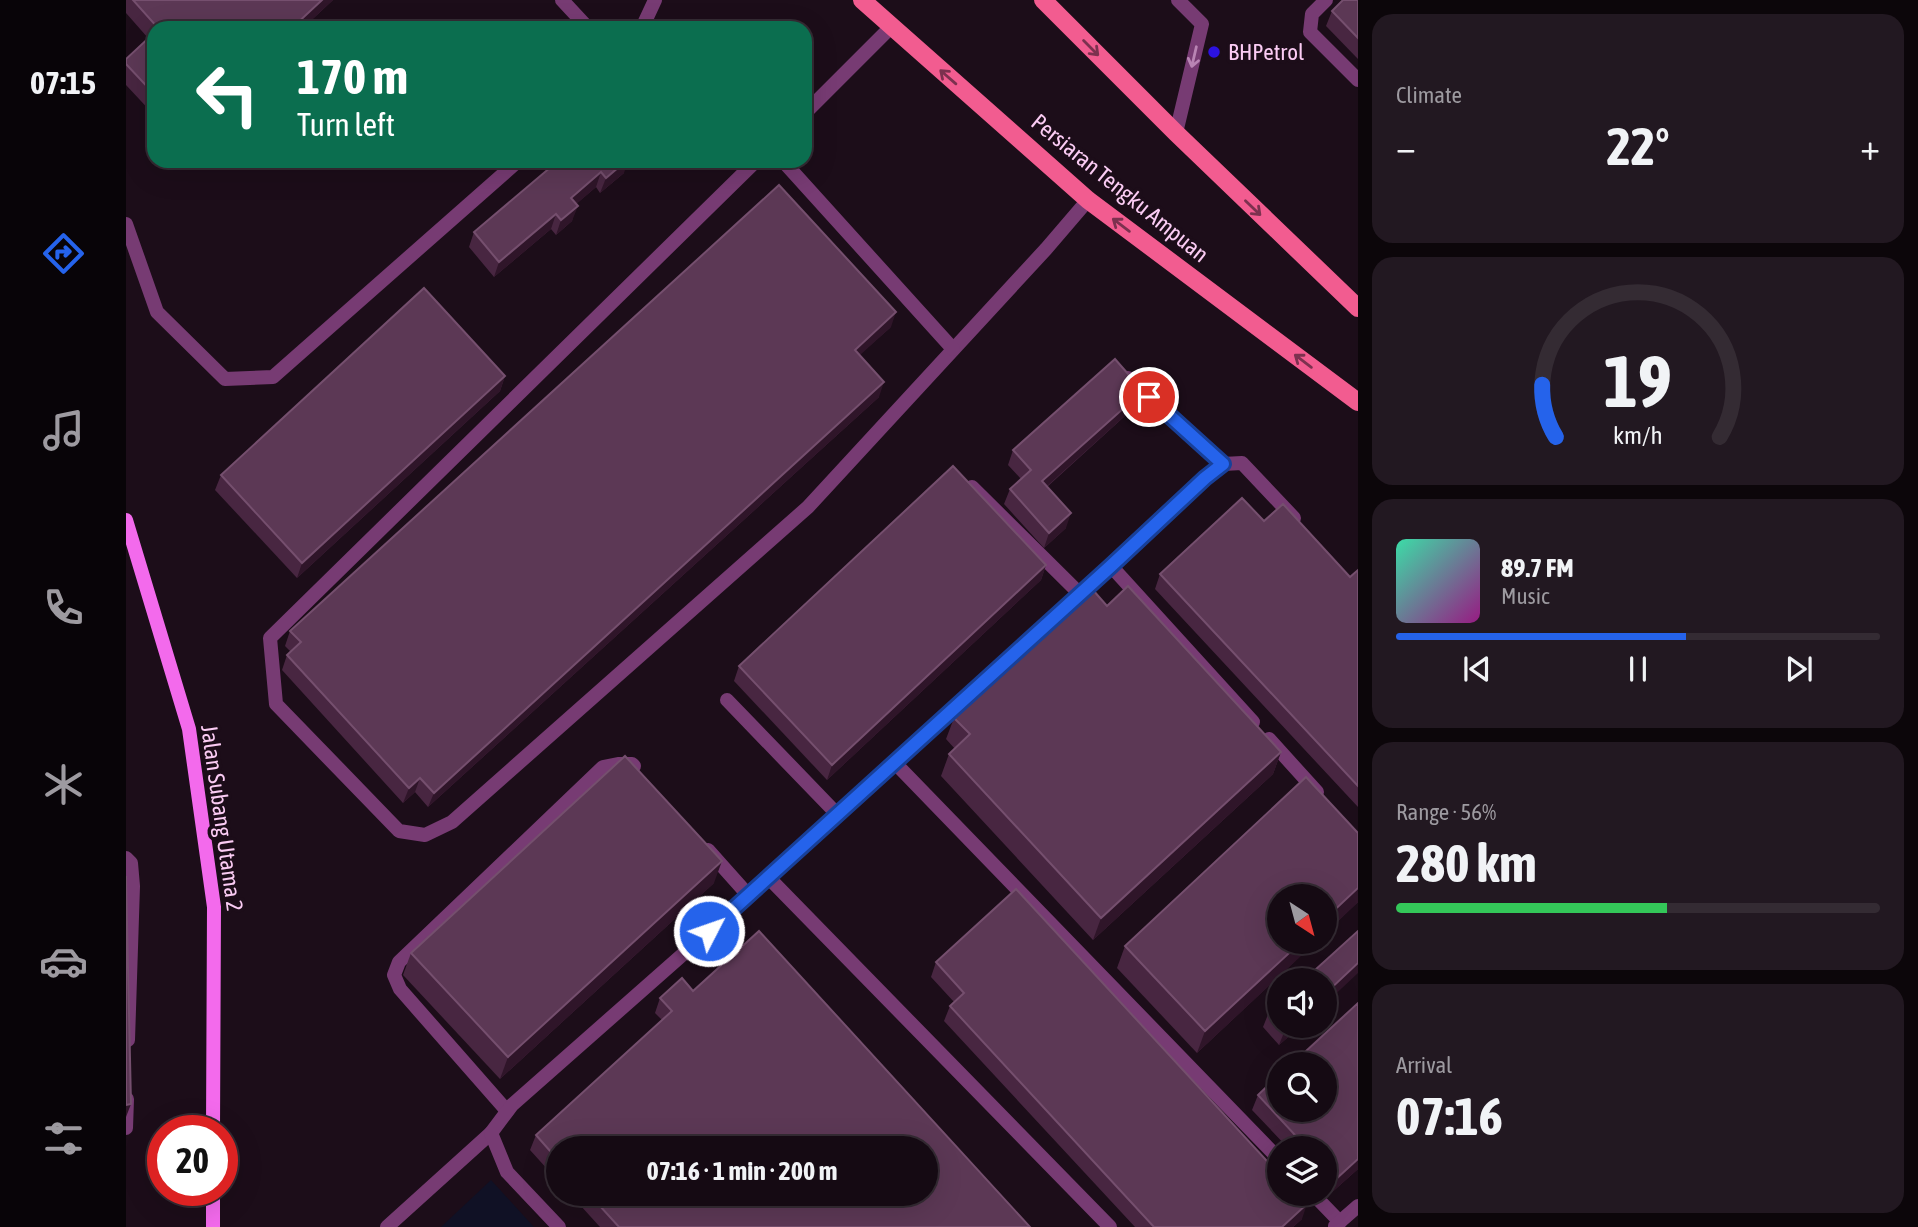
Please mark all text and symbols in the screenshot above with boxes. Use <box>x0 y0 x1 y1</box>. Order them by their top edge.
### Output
place label: BHPetrol <box>1228 39 1304 65</box>
one-way arrow <box>1082 40 1099 57</box>
marker: BHPetrol <box>1206 44 1222 60</box>
one-way arrow <box>1187 45 1201 68</box>
text: 170 m <box>297 48 408 104</box>
icon: left <box>182 49 273 140</box>
text: 07:15 <box>30 64 96 101</box>
one-way arrow <box>939 69 957 85</box>
text: Climate <box>1396 82 1462 108</box>
text: Turn left <box>297 106 395 143</box>
street label: Persiaran Tengku Ampuan <box>1026 109 1214 267</box>
text: 22° <box>1606 116 1670 176</box>
text: − <box>1396 125 1416 168</box>
text: + <box>1860 125 1880 168</box>
one-way arrow <box>1244 199 1261 216</box>
one-way arrow <box>1112 218 1131 232</box>
icon: directions <box>39 229 88 278</box>
text: 19 <box>1604 339 1672 422</box>
one-way arrow <box>1294 354 1313 369</box>
pin <box>1119 367 1179 427</box>
icon: arrive <box>1130 378 1168 416</box>
icon: music <box>39 406 88 455</box>
text: km/h <box>1613 421 1663 449</box>
text: 89.7 FM <box>1501 553 1574 583</box>
icon: phone <box>39 583 88 632</box>
text: Music <box>1501 583 1549 609</box>
icon: previous <box>1458 650 1496 688</box>
icon: pause <box>1619 650 1657 688</box>
icon: next <box>1780 650 1818 688</box>
street label: Jalan Subang Utama 2 <box>196 723 248 913</box>
icon: climate <box>39 760 88 809</box>
text: Range · 56% <box>1396 799 1496 825</box>
text: 280 km <box>1396 833 1537 893</box>
north arrow <box>1267 884 1337 954</box>
map controls <box>1267 884 1337 1206</box>
position arrow <box>672 894 746 968</box>
icon: car <box>39 937 88 986</box>
button: sound <box>1267 968 1337 1038</box>
button: search <box>1267 1052 1337 1122</box>
text: Arrival <box>1396 1052 1452 1078</box>
text: 07:16 <box>1396 1086 1503 1146</box>
icon: filters <box>39 1114 88 1163</box>
speed limit sign: 20 <box>147 1115 238 1206</box>
button: layers <box>1267 1136 1337 1206</box>
text: 07:16 · 1 min · 200 m <box>647 1156 837 1186</box>

